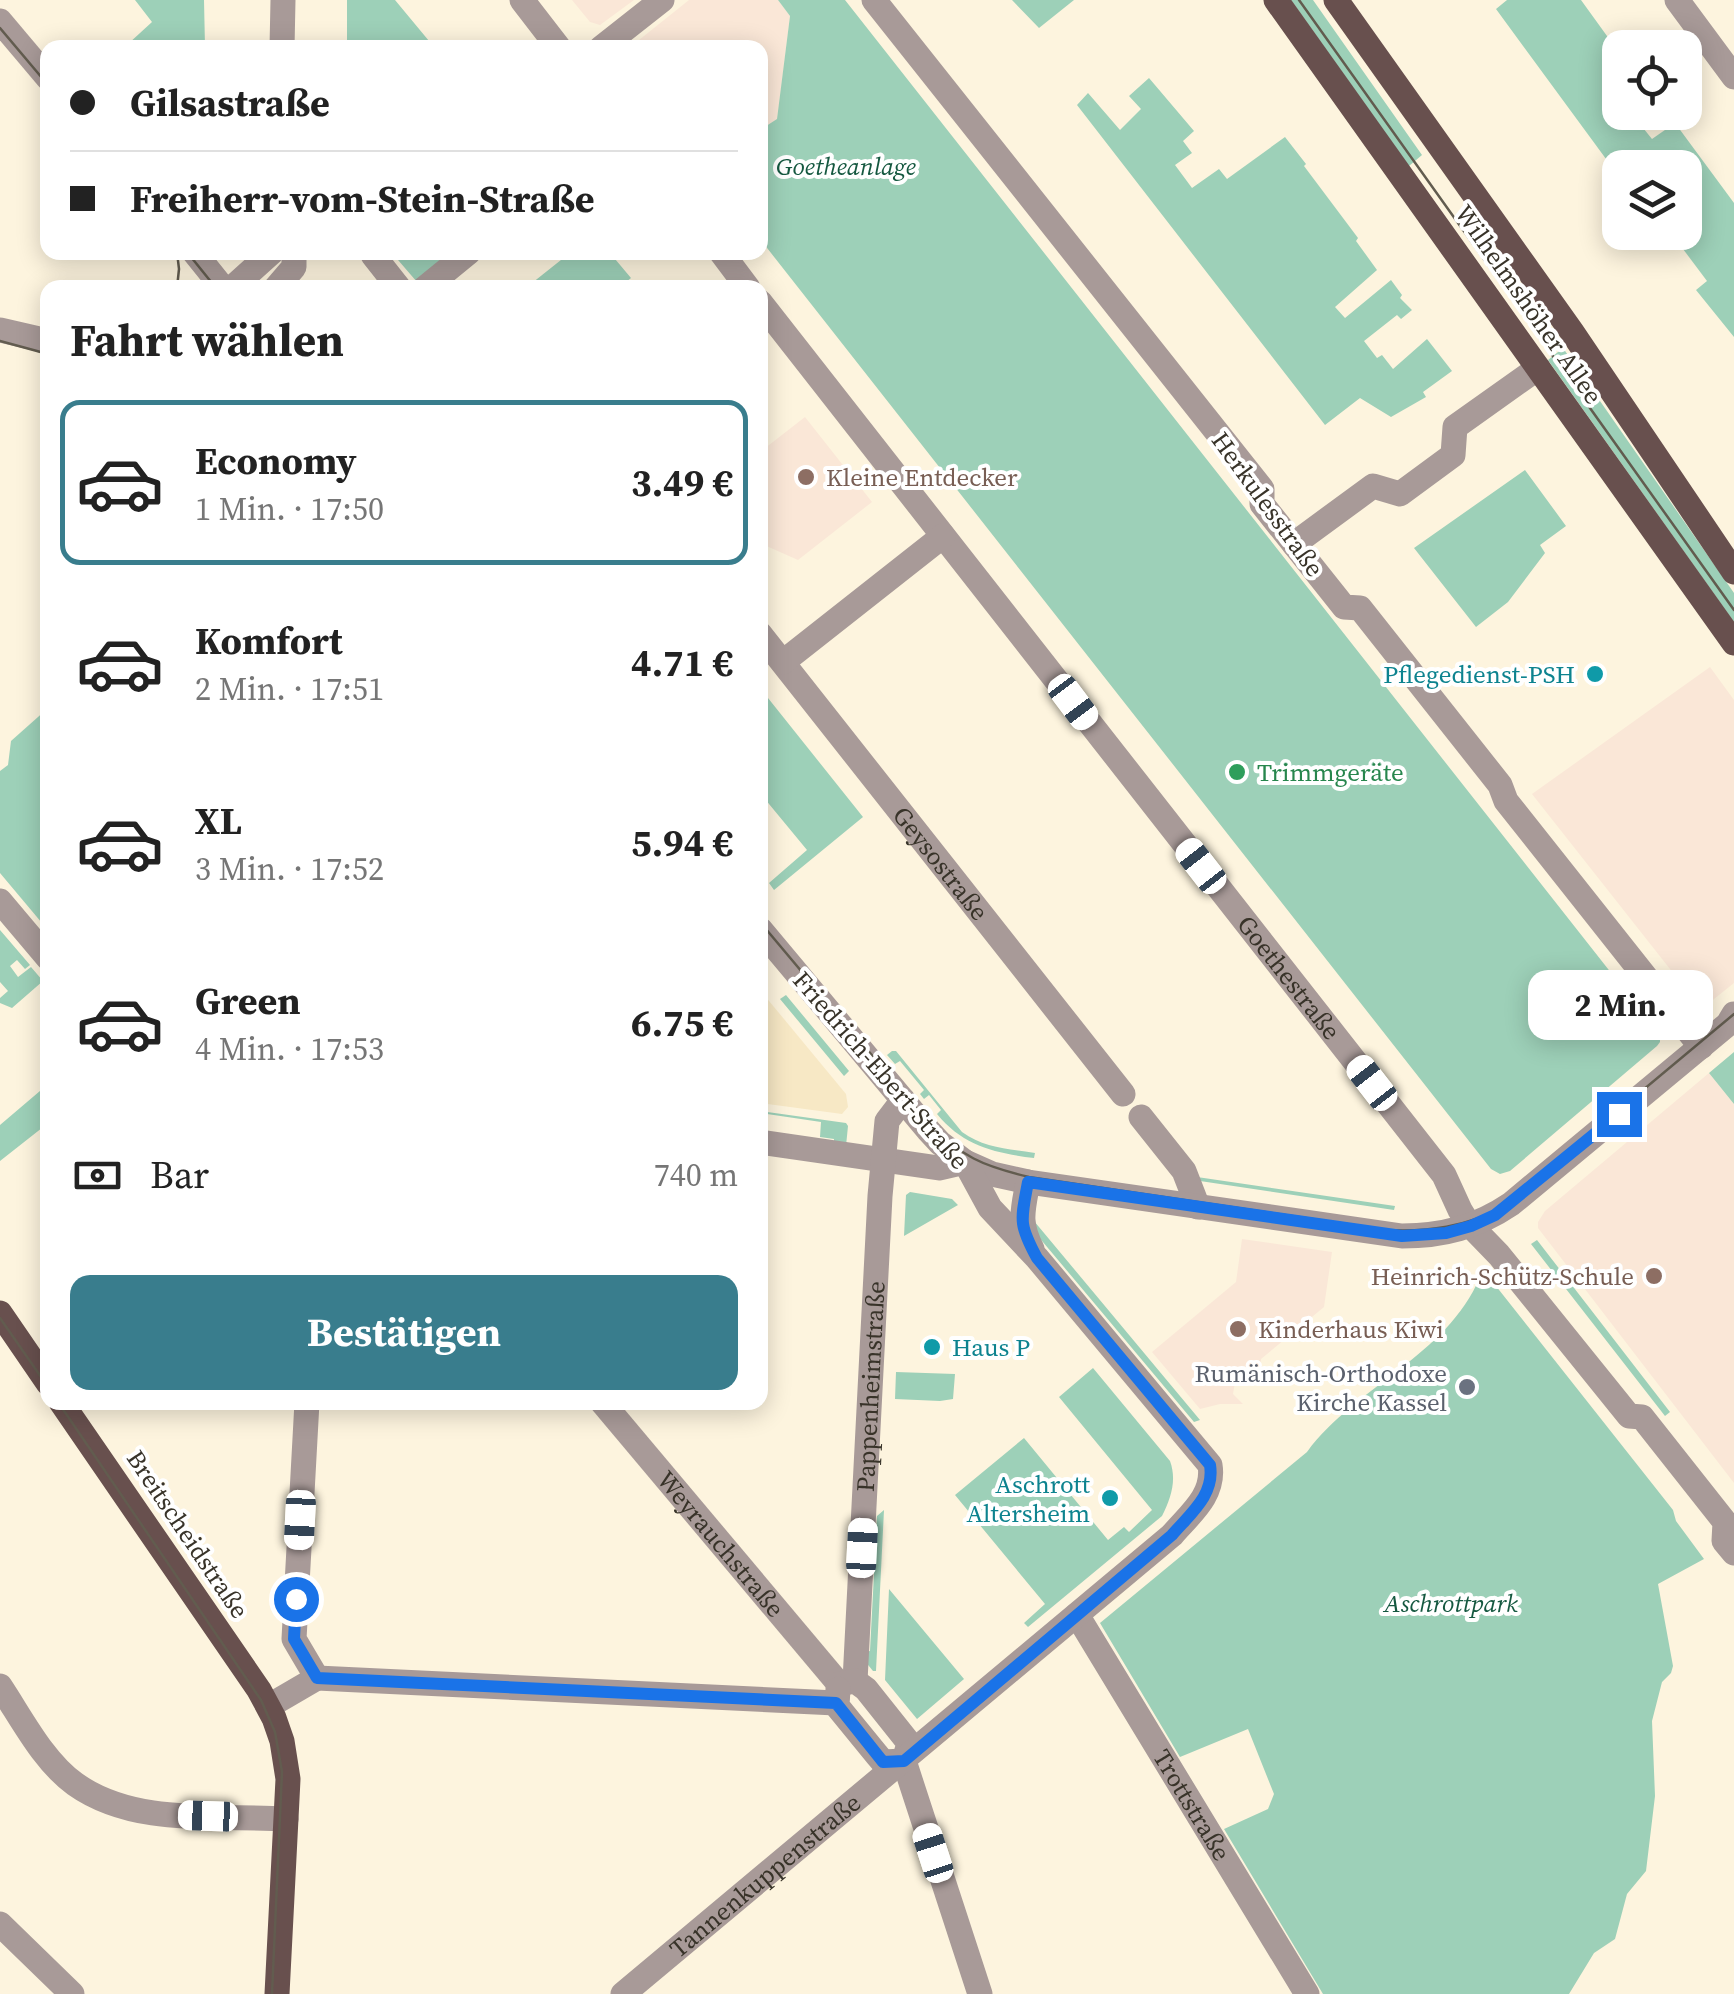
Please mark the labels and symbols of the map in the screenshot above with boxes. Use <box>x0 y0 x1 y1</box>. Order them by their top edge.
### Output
park label: Goetheanlage <box>776 149 916 183</box>
street label: Wilhelmshöher Allee <box>1447 198 1611 410</box>
street label: Herkulesstraße <box>1204 425 1332 583</box>
place label: Kleine Entdecker <box>826 460 1018 494</box>
marker: Kleine Entdecker <box>795 466 817 488</box>
place label: Pflegedienst-PSH <box>1383 657 1575 691</box>
marker: Pflegedienst-PSH <box>1584 663 1606 685</box>
car <box>1043 669 1103 735</box>
place label: Trimmgeräte <box>1257 755 1404 789</box>
marker: Trimmgeräte <box>1226 761 1248 783</box>
street label: Geysostraße <box>885 799 996 927</box>
car <box>1171 833 1231 899</box>
street label: Goethestraße <box>1230 908 1349 1047</box>
street label: Friedrich-Ebert-Straße <box>785 964 977 1176</box>
callout: 2 Min. <box>1526 969 1712 1039</box>
car <box>1342 1050 1402 1116</box>
route end <box>1597 1092 1642 1137</box>
place label: Heinrich-Schütz-Schule <box>1371 1259 1634 1293</box>
marker: Heinrich-Schütz-Schule <box>1643 1265 1665 1287</box>
street label: Pappenheimstraße <box>848 1280 893 1493</box>
place label: Kinderhaus Kiwi <box>1258 1312 1444 1346</box>
marker: Kinderhaus Kiwi <box>1227 1318 1249 1340</box>
place label: Haus P <box>952 1330 1030 1364</box>
marker: Haus P <box>921 1336 943 1358</box>
place label: Rumänisch-Orthodoxe Kirche Kassel <box>1194 1356 1447 1419</box>
marker: Rumänisch-Orthodoxe Kirche Kassel <box>1456 1376 1478 1398</box>
street label: Breitscheidstraße <box>119 1443 257 1625</box>
street label: Weyrauchstraße <box>650 1463 792 1624</box>
place label: Aschrott Altersheim <box>966 1467 1091 1530</box>
marker: Aschrott Altersheim <box>1099 1487 1121 1509</box>
car <box>283 1489 317 1551</box>
car <box>845 1517 879 1579</box>
route start <box>274 1577 319 1622</box>
park label: Aschrottpark <box>1382 1586 1518 1620</box>
street label: Trottstraße <box>1145 1743 1239 1867</box>
street label: Tannenkuppenstraße <box>662 1786 868 1965</box>
car <box>177 1800 239 1832</box>
car <box>909 1820 957 1886</box>

